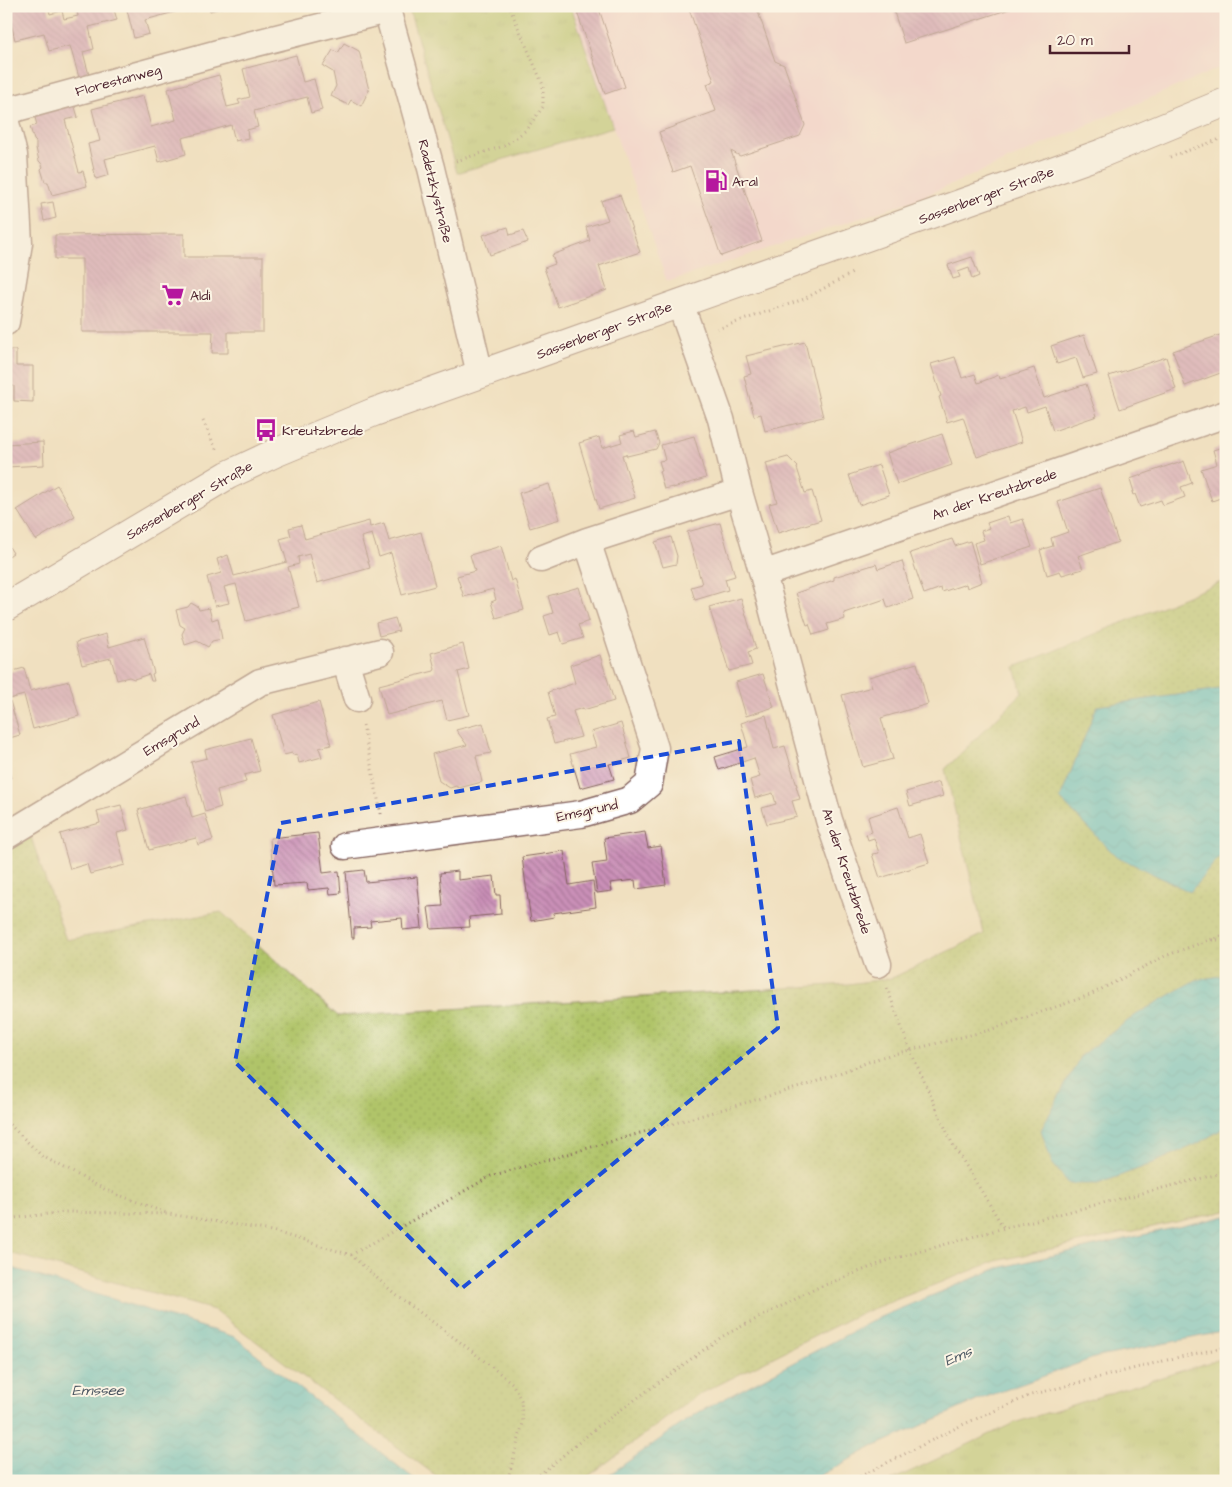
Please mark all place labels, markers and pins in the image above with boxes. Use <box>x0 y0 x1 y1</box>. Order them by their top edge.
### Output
fuel station icon: Aral <box>703 168 729 194</box>
place label: Aral <box>732 172 758 192</box>
supermarket icon: Aldi <box>160 282 186 308</box>
place label: Aldi <box>190 286 210 306</box>
bus stop icon: Kreutzbrede <box>253 417 279 443</box>
place label: Kreutzbrede <box>282 421 364 441</box>

